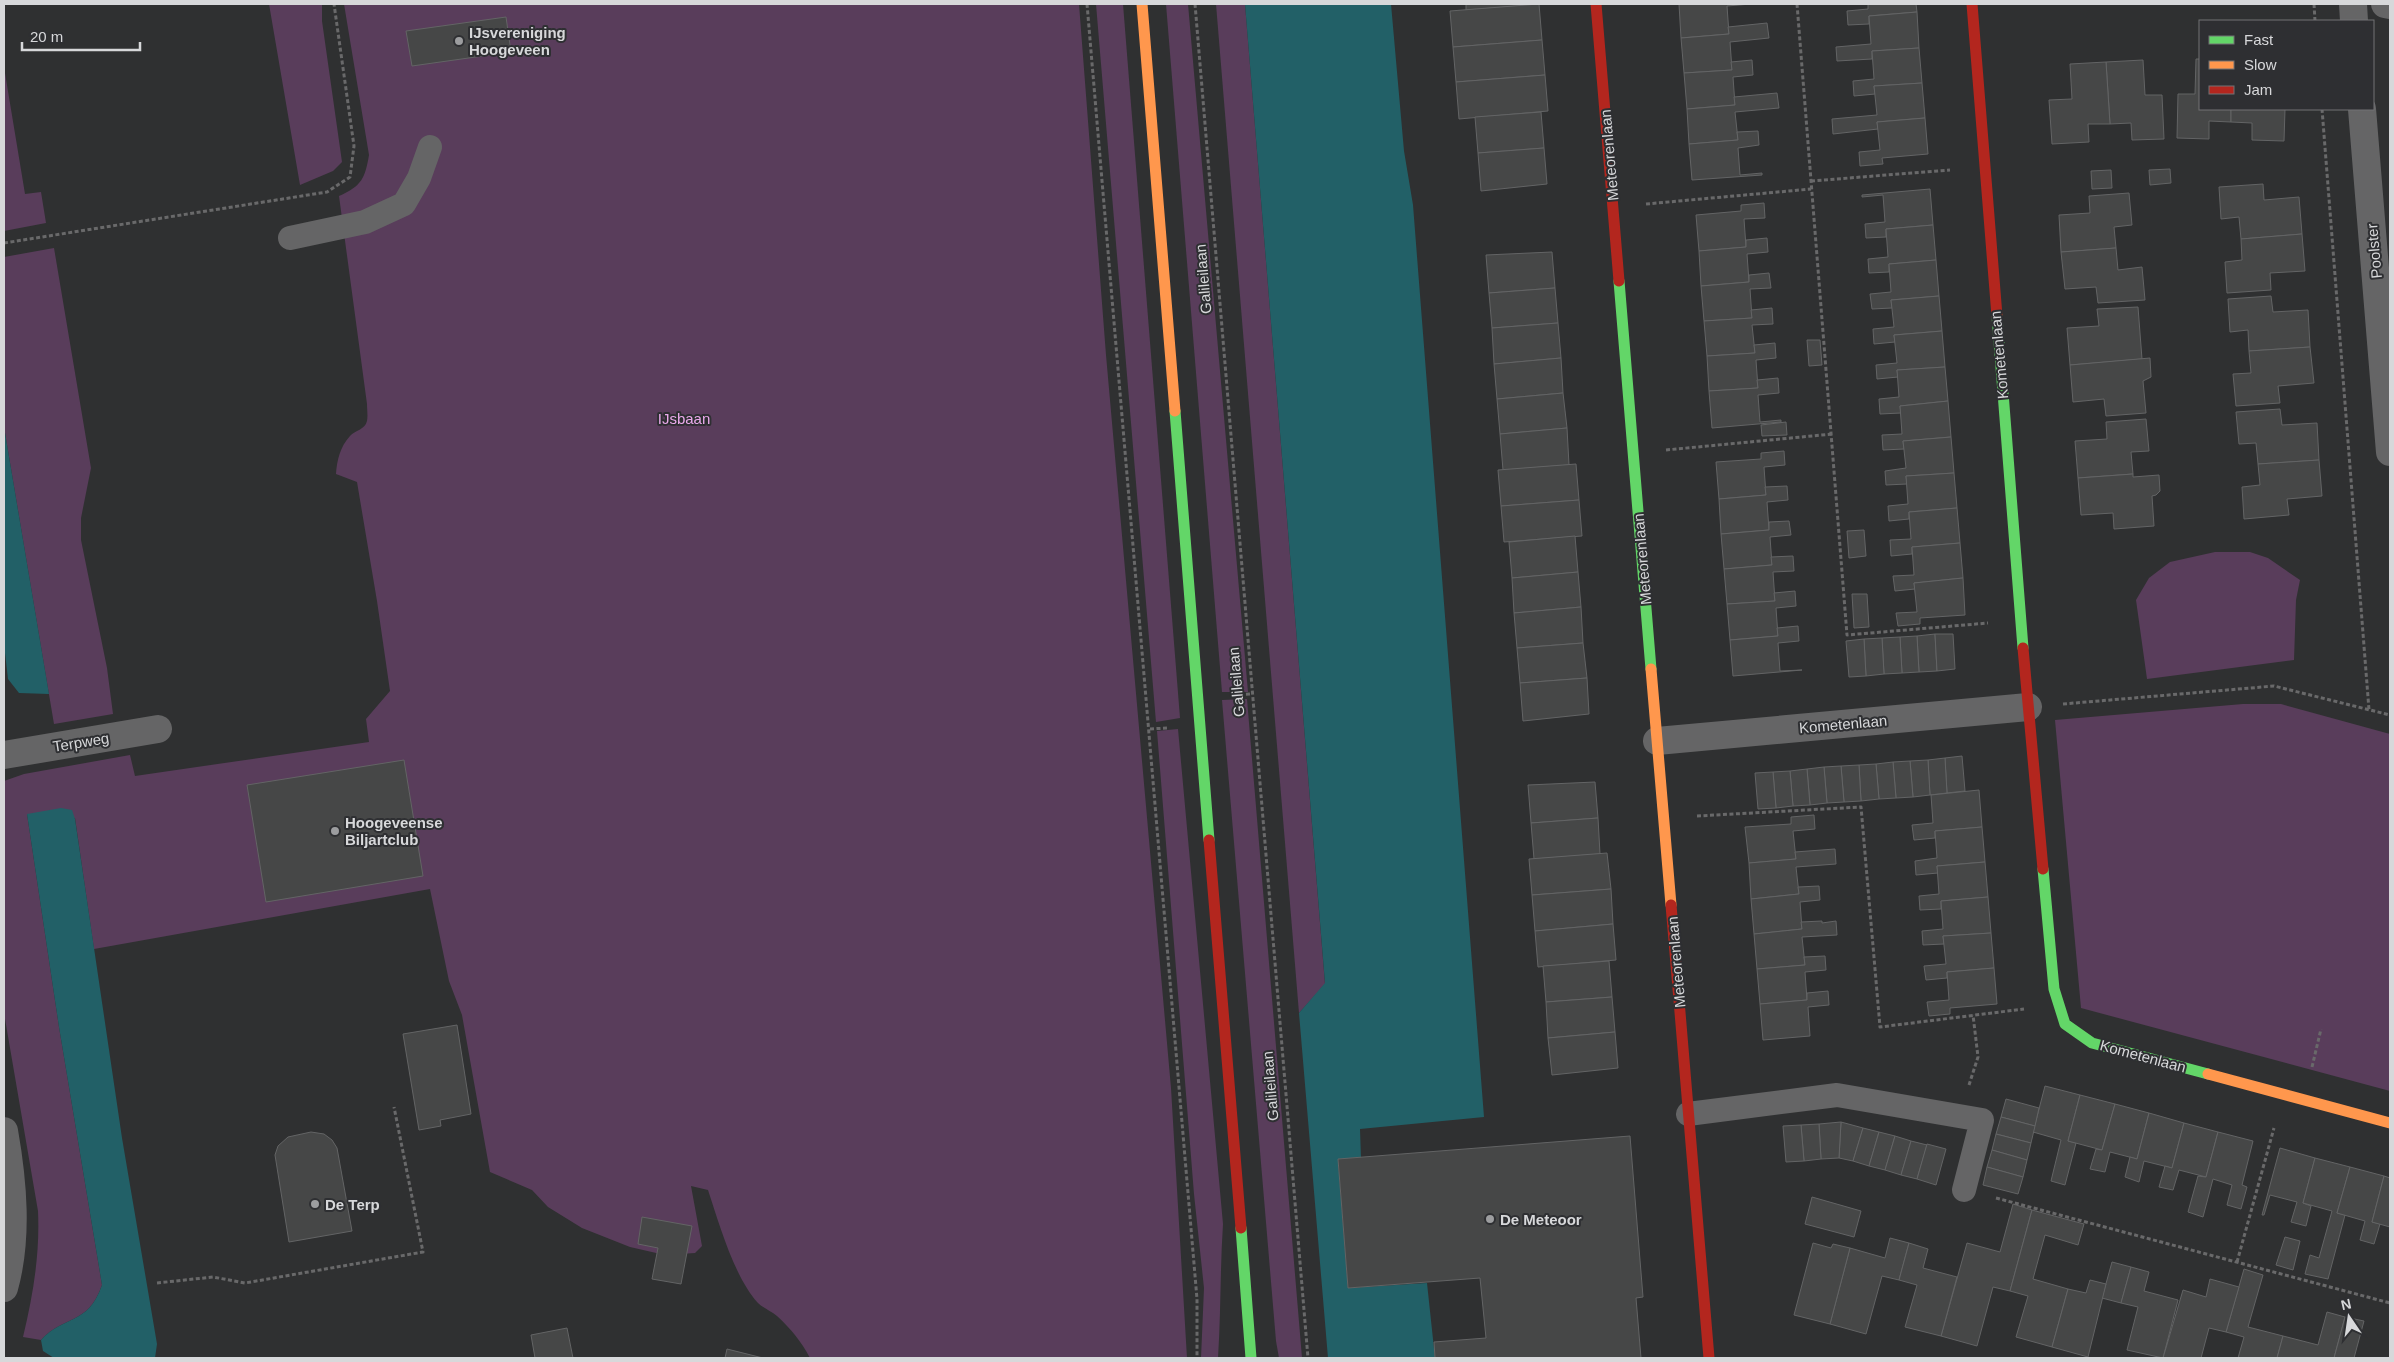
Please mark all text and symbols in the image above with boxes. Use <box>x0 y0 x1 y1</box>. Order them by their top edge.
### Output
scale bar <box>22 20 140 52</box>
legend <box>2199 20 2374 110</box>
place label: IJsvereniging Hoogeveen <box>469 24 566 58</box>
text: 20 m <box>30 28 63 45</box>
text: Fast <box>2244 31 2274 48</box>
marker: IJsvereniging Hoogeveen <box>453 35 465 47</box>
text: Slow <box>2244 56 2277 73</box>
text: Jam <box>2244 81 2272 98</box>
street label: Meteorenlaan <box>1597 109 1621 201</box>
street label: Poolster <box>2363 223 2385 279</box>
street label: Galileilaan <box>1191 243 1215 315</box>
street label: Kometenlaan <box>1987 310 2011 400</box>
park label: IJsbaan <box>658 410 710 427</box>
street label: Meteorenlaan <box>1630 513 1654 605</box>
street label: Galileilaan <box>1224 646 1248 718</box>
street label: Kometenlaan <box>1798 712 1888 736</box>
street label: Terpweg <box>52 729 110 755</box>
place label: Hoogeveense Biljartclub <box>345 814 443 848</box>
marker: Hoogeveense Biljartclub <box>329 825 341 837</box>
street label: Meteorenlaan <box>1664 916 1688 1008</box>
street label: Kometenlaan <box>2098 1036 2188 1076</box>
street label: Galileilaan <box>1258 1050 1282 1122</box>
place label: De Terp <box>325 1196 380 1213</box>
marker: De Terp <box>309 1198 321 1210</box>
place label: De Meteoor <box>1500 1211 1582 1228</box>
marker: De Meteoor <box>1484 1213 1496 1225</box>
north arrow <box>2324 1292 2374 1342</box>
text: N <box>2339 1295 2353 1313</box>

